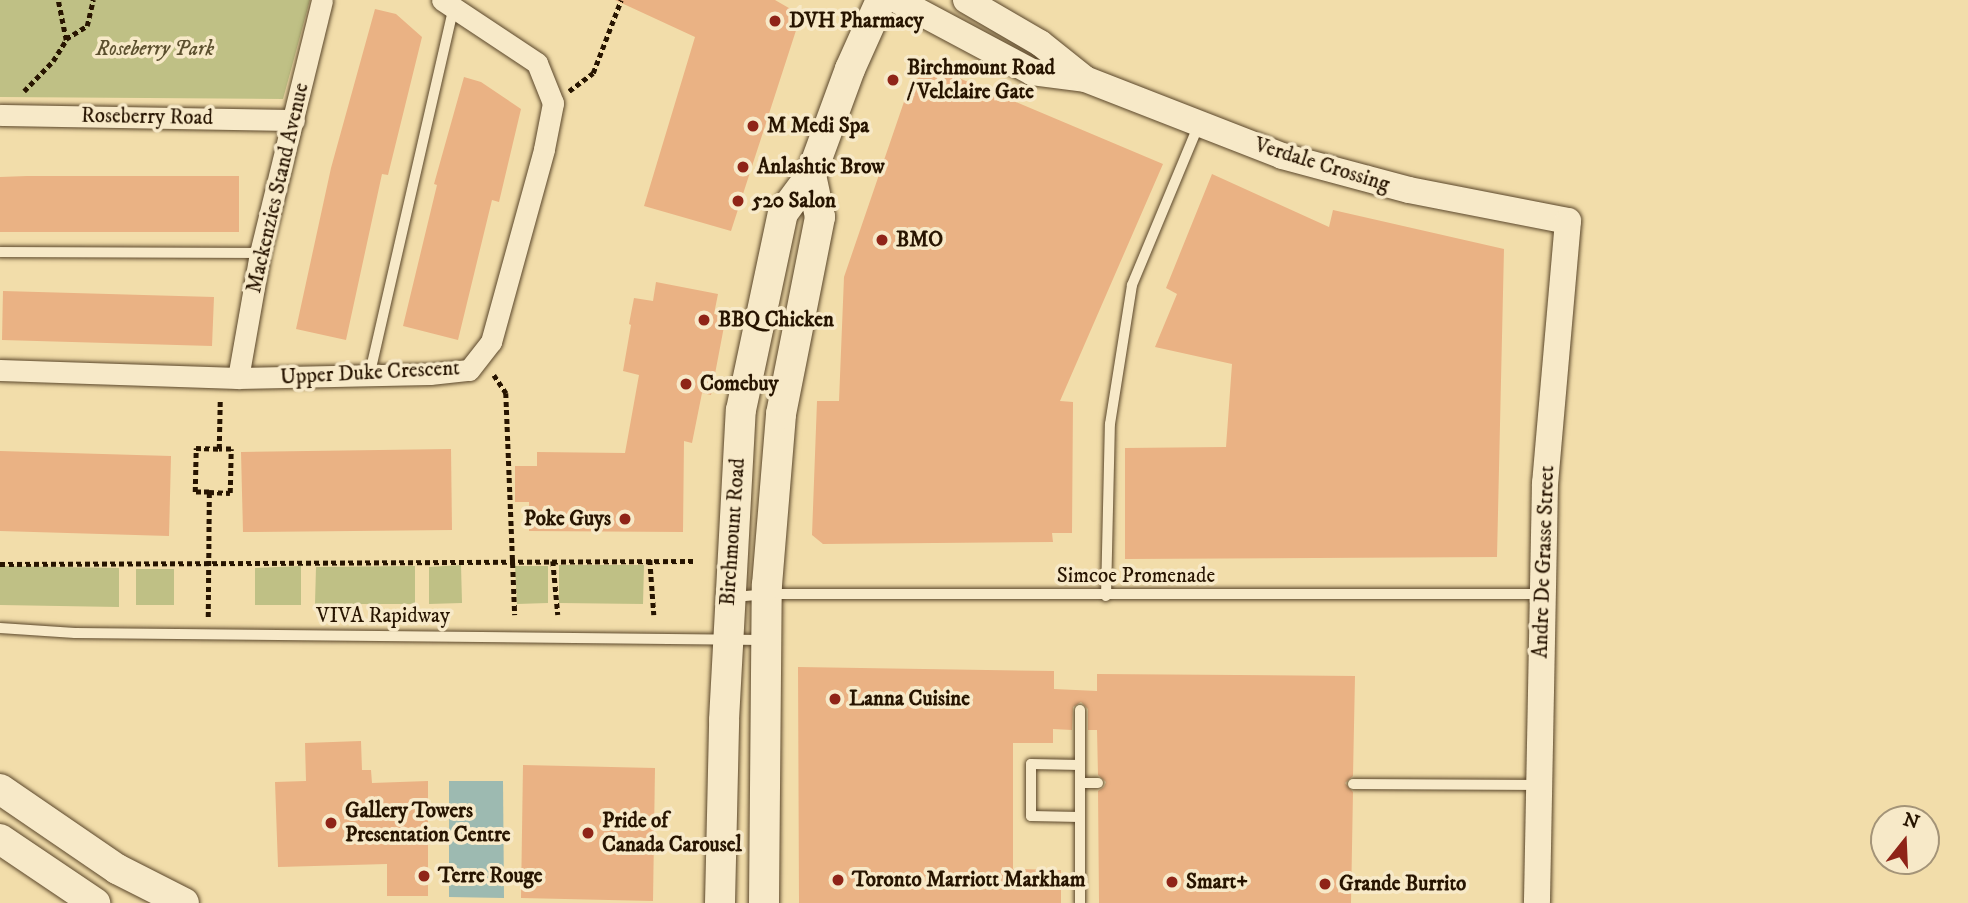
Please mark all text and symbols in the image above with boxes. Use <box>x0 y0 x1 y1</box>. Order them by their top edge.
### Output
place label: DVH Pharmacy <box>789 8 923 34</box>
marker: DVH Pharmacy <box>767 13 783 29</box>
park label: Roseberry Park <box>96 36 214 62</box>
place label: Birchmount Road / Velclaire Gate <box>907 55 1055 105</box>
marker: Birchmount Road / Velclaire Gate <box>885 72 901 88</box>
street label: Mackenzies Stand Avenue <box>242 80 314 296</box>
street label: Roseberry Road <box>81 103 213 131</box>
place label: M Medi Spa <box>767 113 869 139</box>
marker: M Medi Spa <box>745 118 761 134</box>
street label: Verdale Crossing <box>1251 132 1393 198</box>
place label: Anlashtic Brow <box>757 154 885 180</box>
marker: Anlashtic Brow <box>735 159 751 175</box>
place label: 520 Salon <box>752 188 836 214</box>
marker: 520 Salon <box>730 193 746 209</box>
place label: BMO <box>896 227 943 253</box>
marker: BMO <box>874 232 890 248</box>
place label: BBQ Chicken <box>718 307 834 333</box>
marker: BBQ Chicken <box>696 312 712 328</box>
street label: Upper Duke Crescent <box>280 356 460 390</box>
place label: Comebuy <box>700 371 779 397</box>
marker: Comebuy <box>678 376 694 392</box>
street label: Birchmount Road <box>715 457 751 607</box>
street label: Andre De Grasse Street <box>1528 465 1560 659</box>
place label: Poke Guys <box>524 506 611 532</box>
marker: Poke Guys <box>617 511 633 527</box>
street label: Simcoe Promenade <box>1057 563 1215 589</box>
street label: VIVA Rapidway <box>316 603 450 629</box>
place label: Lanna Cuisine <box>849 686 970 712</box>
marker: Lanna Cuisine <box>827 691 843 707</box>
place label: Gallery Towers Presentation Centre <box>345 798 510 848</box>
north arrow <box>1870 805 1940 875</box>
place label: Pride of Canada Carousel <box>602 808 742 858</box>
text: N <box>1900 808 1922 835</box>
marker: Gallery Towers Presentation Centre <box>323 815 339 831</box>
marker: Pride of Canada Carousel <box>580 825 596 841</box>
place label: Terre Rouge <box>438 863 542 889</box>
place label: Toronto Marriott Markham <box>852 867 1085 893</box>
marker: Terre Rouge <box>416 868 432 884</box>
place label: Smart+ <box>1186 869 1248 895</box>
place label: Grande Burrito <box>1339 871 1466 897</box>
marker: Toronto Marriott Markham <box>830 872 846 888</box>
marker: Smart+ <box>1164 874 1180 890</box>
marker: Grande Burrito <box>1317 876 1333 892</box>

